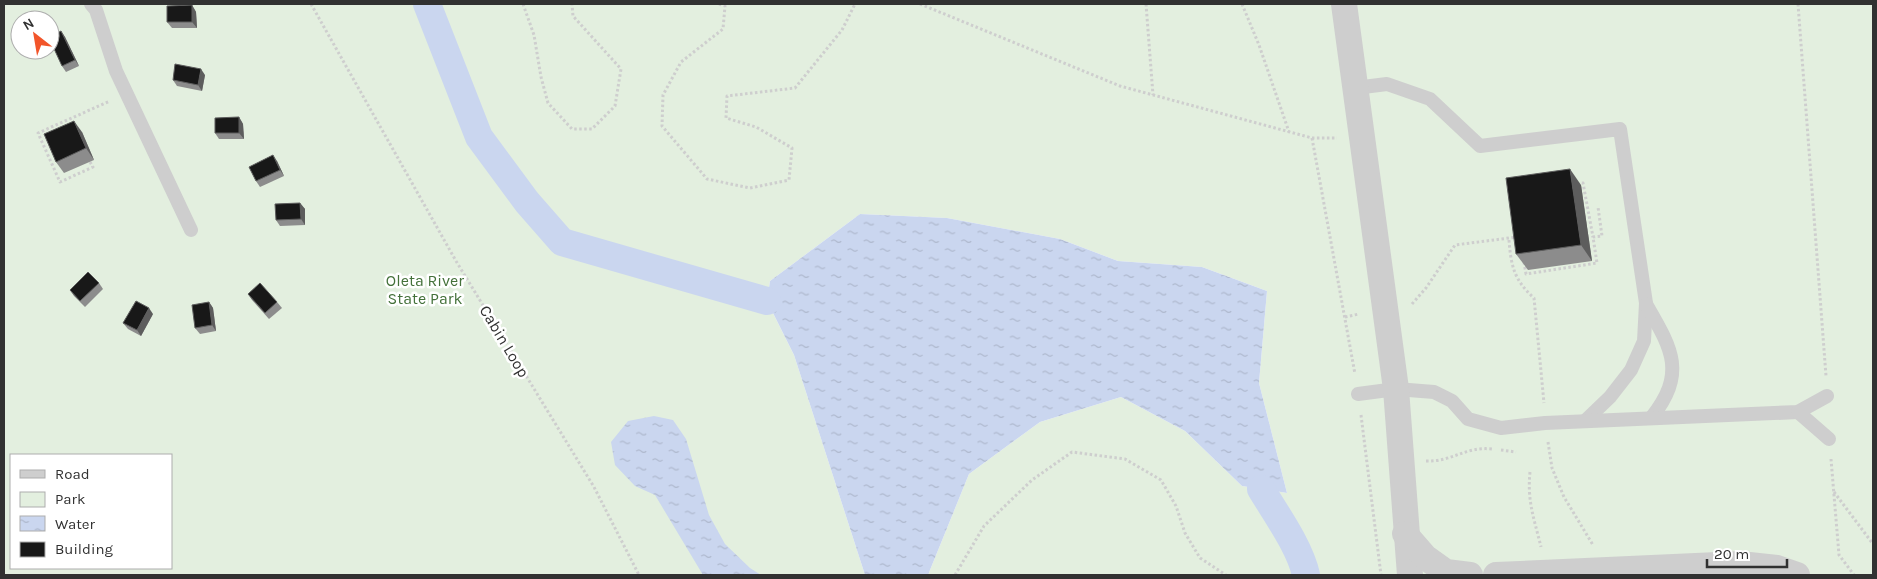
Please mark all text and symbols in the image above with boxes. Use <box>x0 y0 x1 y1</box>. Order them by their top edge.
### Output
north arrow <box>10 10 60 60</box>
text: N <box>20 14 37 34</box>
park label: Oleta River State Park <box>386 271 464 308</box>
street label: Cabin Loop <box>476 302 533 381</box>
legend <box>10 454 172 569</box>
text: Road <box>55 465 90 483</box>
text: Park <box>55 490 85 508</box>
text: Water <box>55 515 96 533</box>
scale bar <box>1707 536 1787 568</box>
text: Building <box>55 540 113 558</box>
text: 20 m <box>1714 545 1749 563</box>

